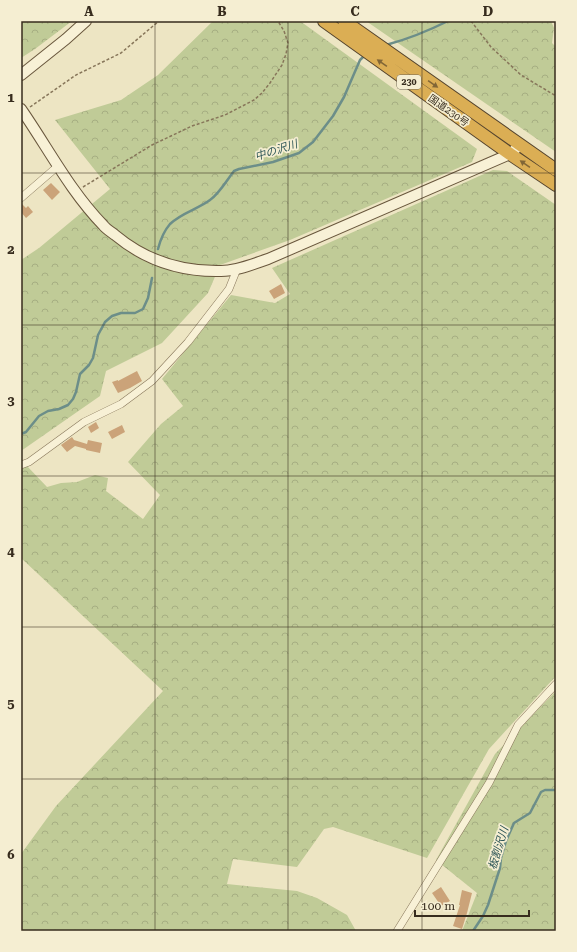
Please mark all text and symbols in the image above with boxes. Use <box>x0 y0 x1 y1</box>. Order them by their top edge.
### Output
text: A <box>84 4 94 19</box>
text: B <box>217 4 227 19</box>
text: C <box>350 4 360 19</box>
text: D <box>483 4 493 19</box>
one-way arrow <box>377 59 388 67</box>
road number: 230 <box>397 75 421 89</box>
one-way arrow <box>428 80 438 88</box>
text: 1 <box>7 90 15 105</box>
street label: 国道230号 <box>426 92 471 128</box>
water label: 中の沢川 <box>253 137 300 163</box>
one-way arrow <box>520 160 530 168</box>
text: 2 <box>7 242 15 257</box>
text: 3 <box>7 393 15 408</box>
text: 4 <box>7 544 15 559</box>
text: 5 <box>7 696 15 711</box>
water label: 板割沢川 <box>486 824 511 871</box>
text: 6 <box>7 847 15 862</box>
scale bar <box>415 892 529 918</box>
text: 100 m <box>421 899 455 913</box>

